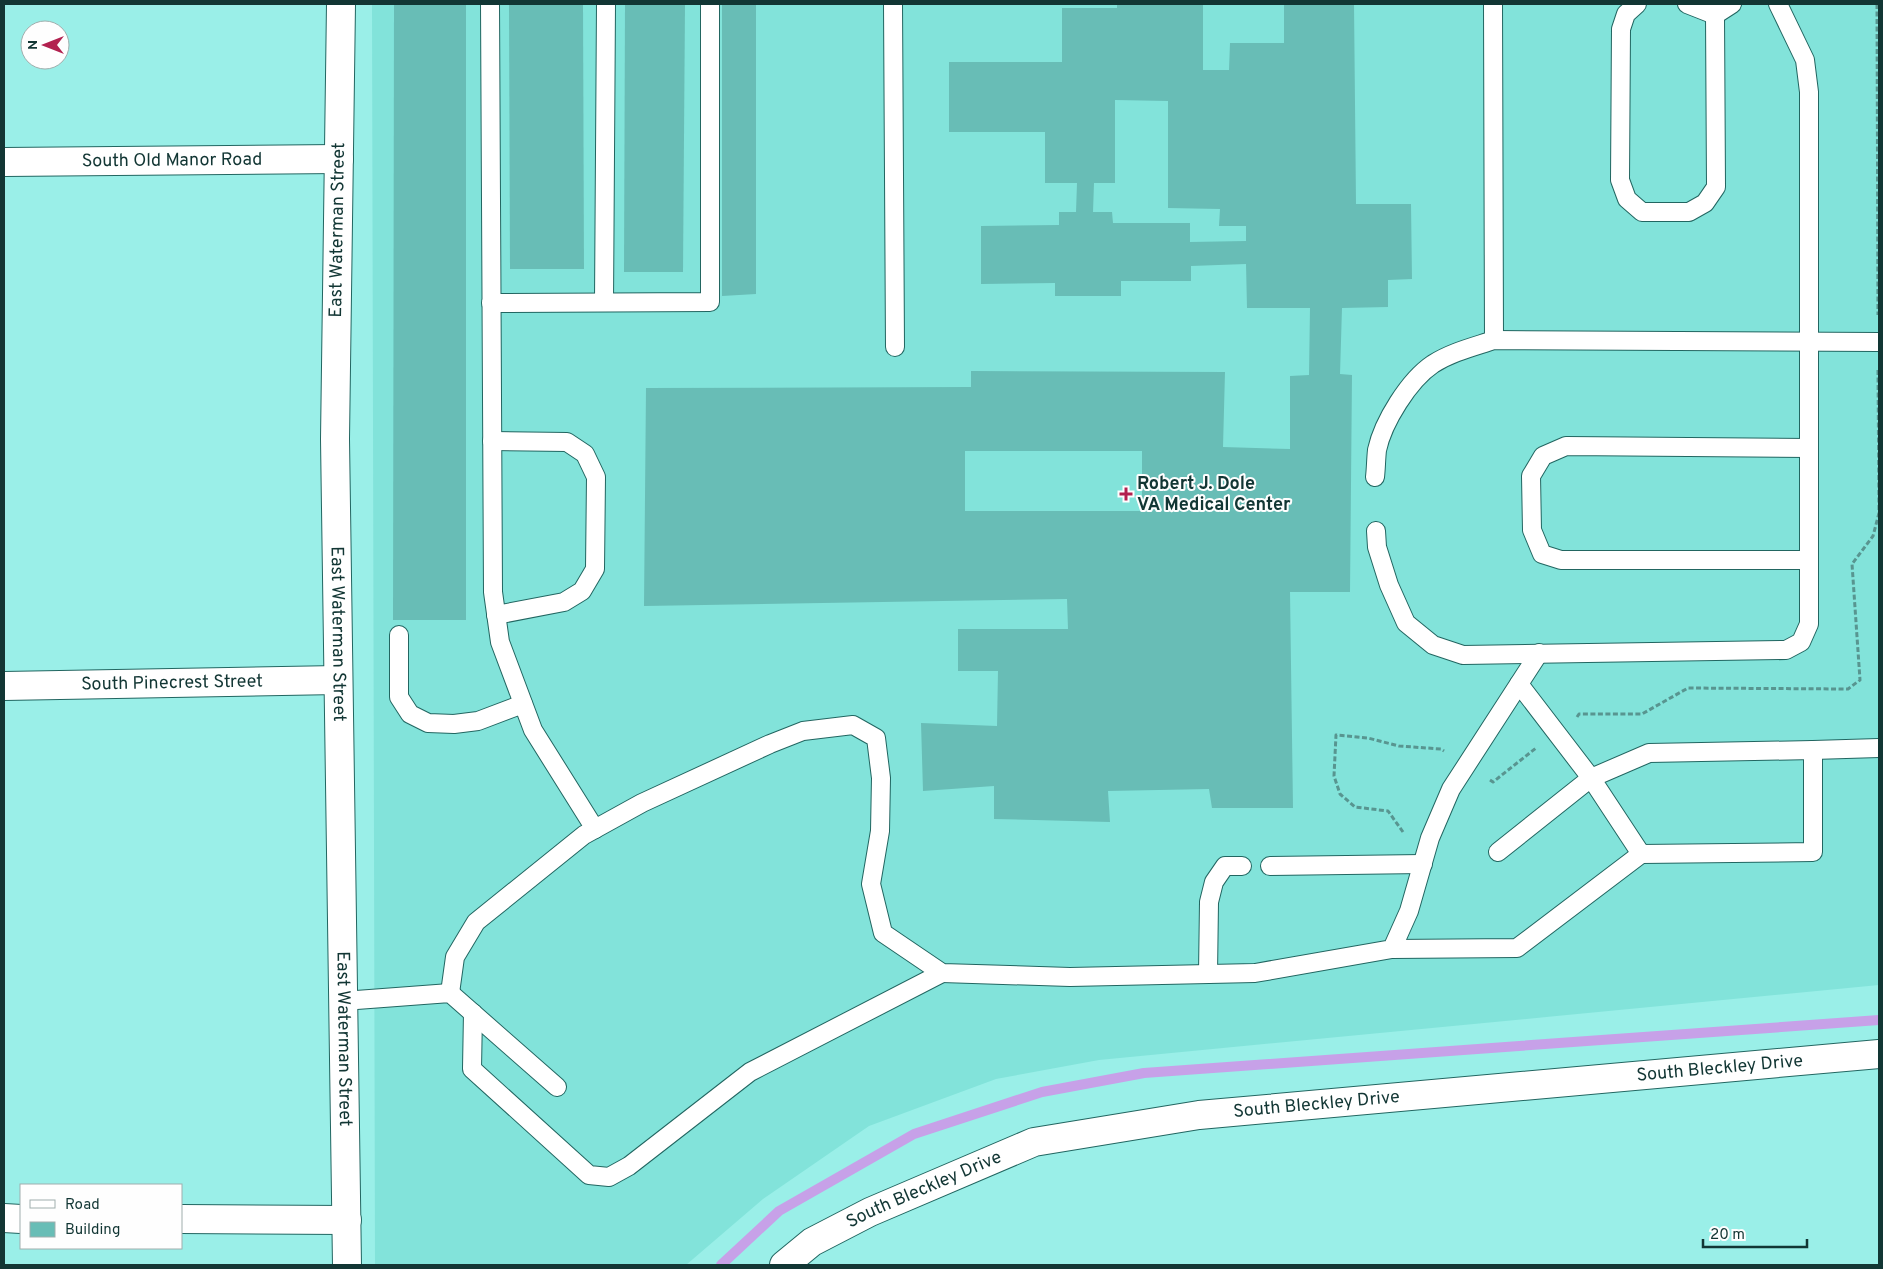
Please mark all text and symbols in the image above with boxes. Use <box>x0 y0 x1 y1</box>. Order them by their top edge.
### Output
north arrow <box>20 20 70 70</box>
text: N <box>25 40 42 50</box>
street label: East Waterman Street <box>325 142 351 318</box>
street label: South Old Manor Road <box>82 148 262 173</box>
place label: Robert J. Dole VA Medical Center <box>1137 473 1291 517</box>
marker: Robert J. Dole VA Medical Center <box>1119 487 1133 501</box>
street label: East Waterman Street <box>325 546 351 722</box>
street label: South Pinecrest Street <box>81 670 263 696</box>
street label: East Waterman Street <box>331 951 356 1127</box>
street label: South Bleckley Drive <box>1636 1049 1804 1087</box>
street label: South Bleckley Drive <box>1232 1086 1401 1123</box>
street label: South Bleckley Drive <box>842 1146 1005 1234</box>
legend <box>20 1184 182 1249</box>
text: Road <box>65 1196 100 1215</box>
scale bar <box>1703 1216 1807 1248</box>
text: Building <box>65 1221 120 1240</box>
text: 20 m <box>1710 1226 1745 1245</box>

